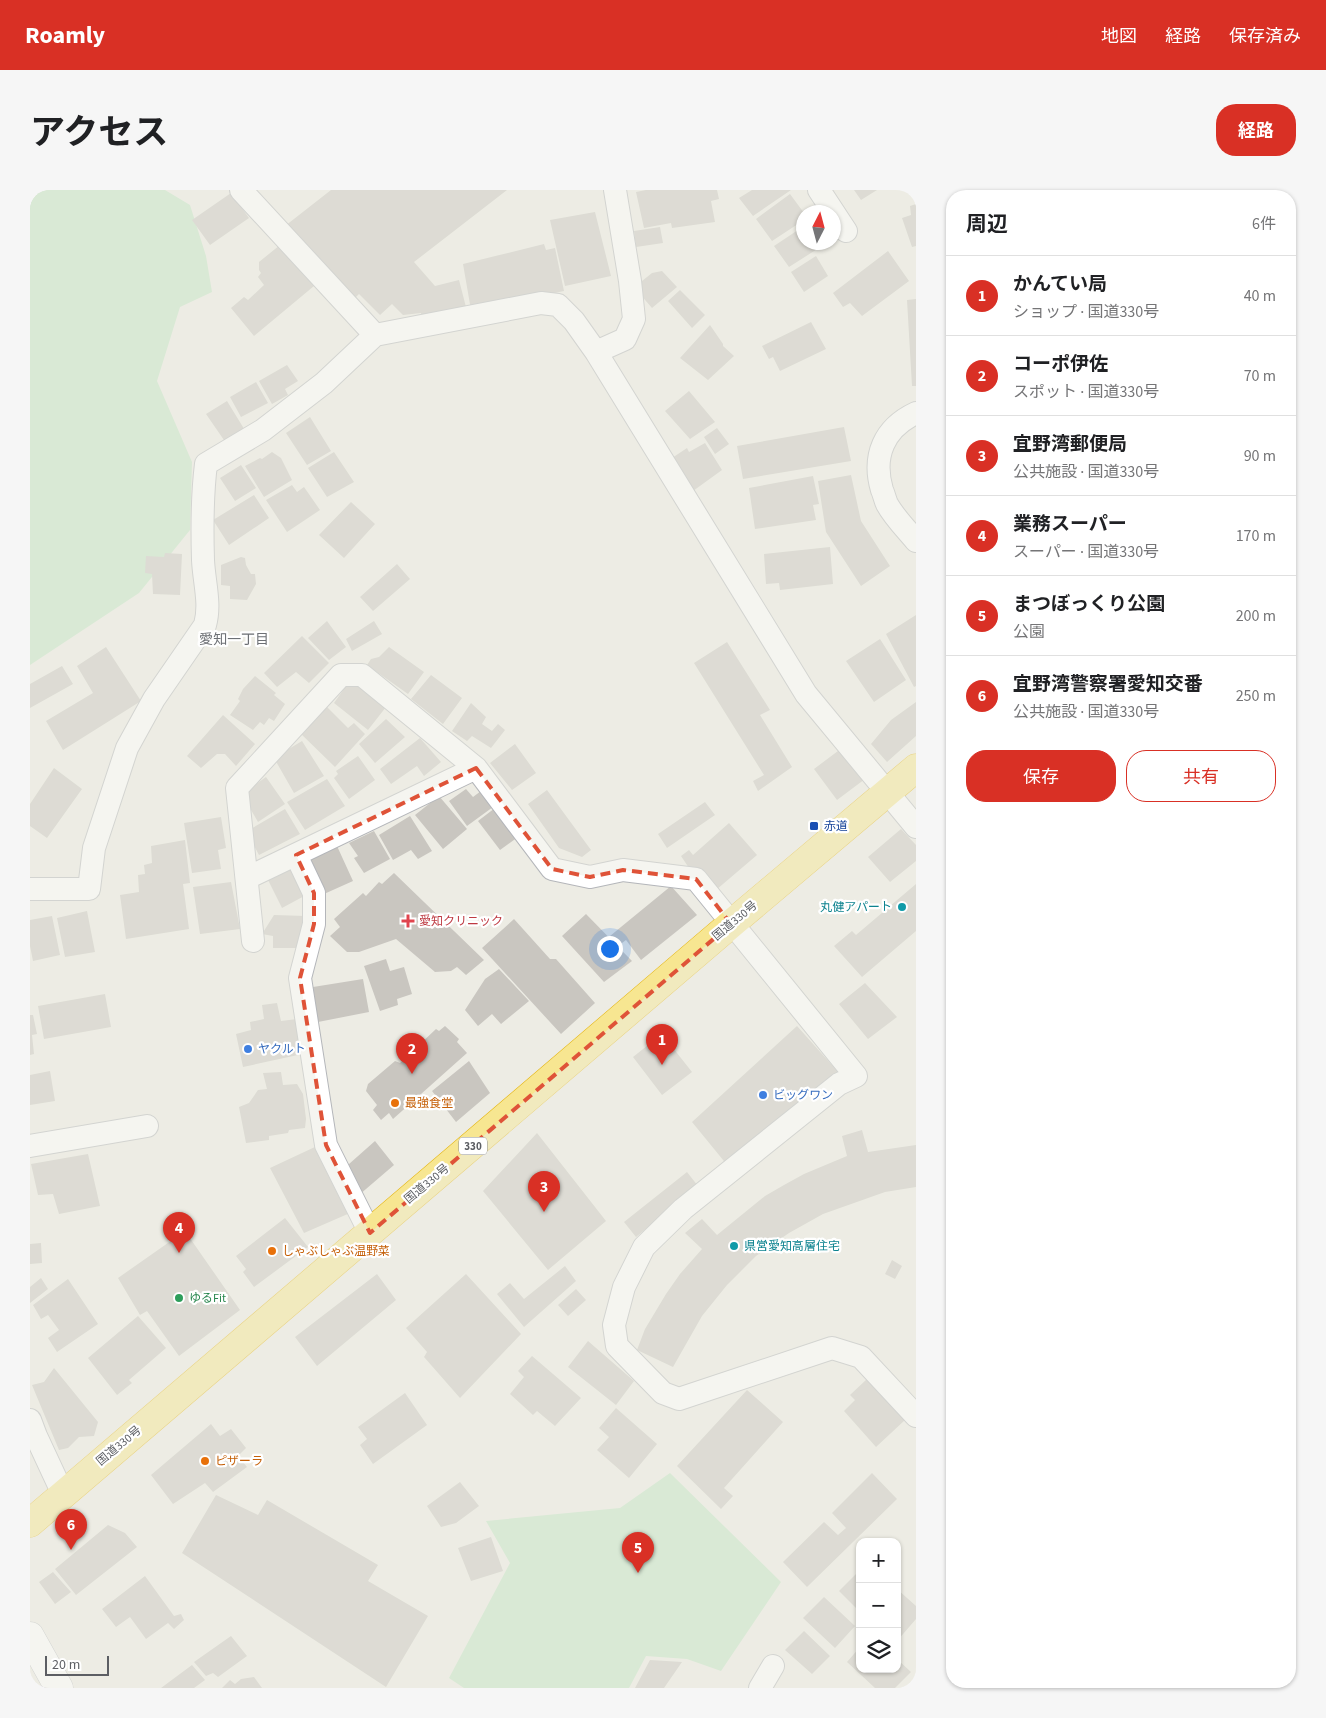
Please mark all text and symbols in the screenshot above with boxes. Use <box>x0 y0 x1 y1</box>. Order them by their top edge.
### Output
text: Roamly <box>25 18 105 53</box>
text: 地図 <box>1101 24 1137 49</box>
text: 経路 <box>1165 24 1201 49</box>
text: 保存済み <box>1229 24 1301 49</box>
button: 経路 <box>1216 104 1296 156</box>
text: アクセス <box>30 108 168 158</box>
north arrow <box>796 205 841 250</box>
text: 周辺 <box>966 209 1008 239</box>
text: 6件 <box>1252 213 1276 235</box>
text: かんてい局 <box>1013 271 1107 298</box>
text: 1 <box>978 285 986 307</box>
text: 40 m <box>1244 285 1276 307</box>
text: ショップ · 国道330号 <box>1013 301 1159 323</box>
text: コーポ伊佐 <box>1013 351 1108 378</box>
text: 2 <box>978 365 986 387</box>
text: 70 m <box>1244 365 1276 387</box>
text: スポット · 国道330号 <box>1013 381 1159 403</box>
text: 宜野湾郵便局 <box>1013 431 1127 458</box>
text: 3 <box>978 445 986 467</box>
text: 90 m <box>1244 445 1276 467</box>
text: 公共施設 · 国道330号 <box>1013 461 1159 483</box>
text: 業務スーパー <box>1013 511 1127 538</box>
text: 4 <box>978 525 986 547</box>
text: 170 m <box>1236 525 1276 547</box>
text: スーパー · 国道330号 <box>1013 541 1159 563</box>
text: まつぼっくり公園 <box>1013 591 1165 618</box>
text: 5 <box>978 605 986 627</box>
text: 200 m <box>1236 605 1276 627</box>
text: 公園 <box>1013 621 1045 643</box>
district label: 愛知一丁目 <box>199 630 269 650</box>
text: 宜野湾警察署愛知交番 <box>1013 671 1203 698</box>
text: 6 <box>978 685 986 707</box>
text: 250 m <box>1236 685 1276 707</box>
text: 公共施設 · 国道330号 <box>1013 701 1159 723</box>
button: 保存 <box>966 750 1116 802</box>
button: 共有 <box>1126 750 1276 802</box>
place label: 赤道 <box>824 818 848 835</box>
marker: 赤道 <box>808 820 820 832</box>
street label: 国道330号 <box>709 897 761 945</box>
place label: 丸健アパート <box>820 899 892 916</box>
marker: 丸健アパート <box>896 901 908 913</box>
place label: 愛知クリニック <box>419 913 503 930</box>
marker: 愛知クリニック <box>401 914 415 928</box>
your location <box>597 936 623 962</box>
pin: 1 <box>646 1024 678 1065</box>
pin: 2 <box>396 1033 428 1074</box>
place label: ヤクルト <box>258 1041 306 1058</box>
marker: ヤクルト <box>242 1043 254 1055</box>
place label: ビッグワン <box>773 1087 833 1104</box>
marker: ビッグワン <box>757 1089 769 1101</box>
place label: 最強食堂 <box>405 1095 453 1112</box>
marker: 最強食堂 <box>389 1097 401 1109</box>
road number: 330 <box>459 1138 487 1154</box>
street label: 国道330号 <box>401 1160 453 1208</box>
pin: 3 <box>528 1171 560 1212</box>
pin: 4 <box>163 1212 195 1253</box>
place label: 県営愛知高層住宅 <box>744 1238 840 1255</box>
marker: 県営愛知高層住宅 <box>728 1240 740 1252</box>
place label: しゃぶしゃぶ温野菜 <box>282 1243 390 1260</box>
marker: しゃぶしゃぶ温野菜 <box>266 1245 278 1257</box>
place label: ゆるFit <box>189 1290 226 1307</box>
marker: ゆるFit <box>173 1292 185 1304</box>
street label: 国道330号 <box>93 1422 145 1470</box>
place label: ピザーラ <box>215 1453 263 1470</box>
marker: ピザーラ <box>199 1455 211 1467</box>
pin: 6 <box>55 1509 87 1550</box>
pin: 5 <box>622 1532 654 1573</box>
map controls <box>856 1538 901 1673</box>
button: + <box>856 1538 901 1583</box>
button: − <box>856 1583 901 1628</box>
button: layers <box>856 1628 901 1673</box>
scale bar <box>45 1653 109 1676</box>
text: 20 m <box>52 1655 80 1675</box>

